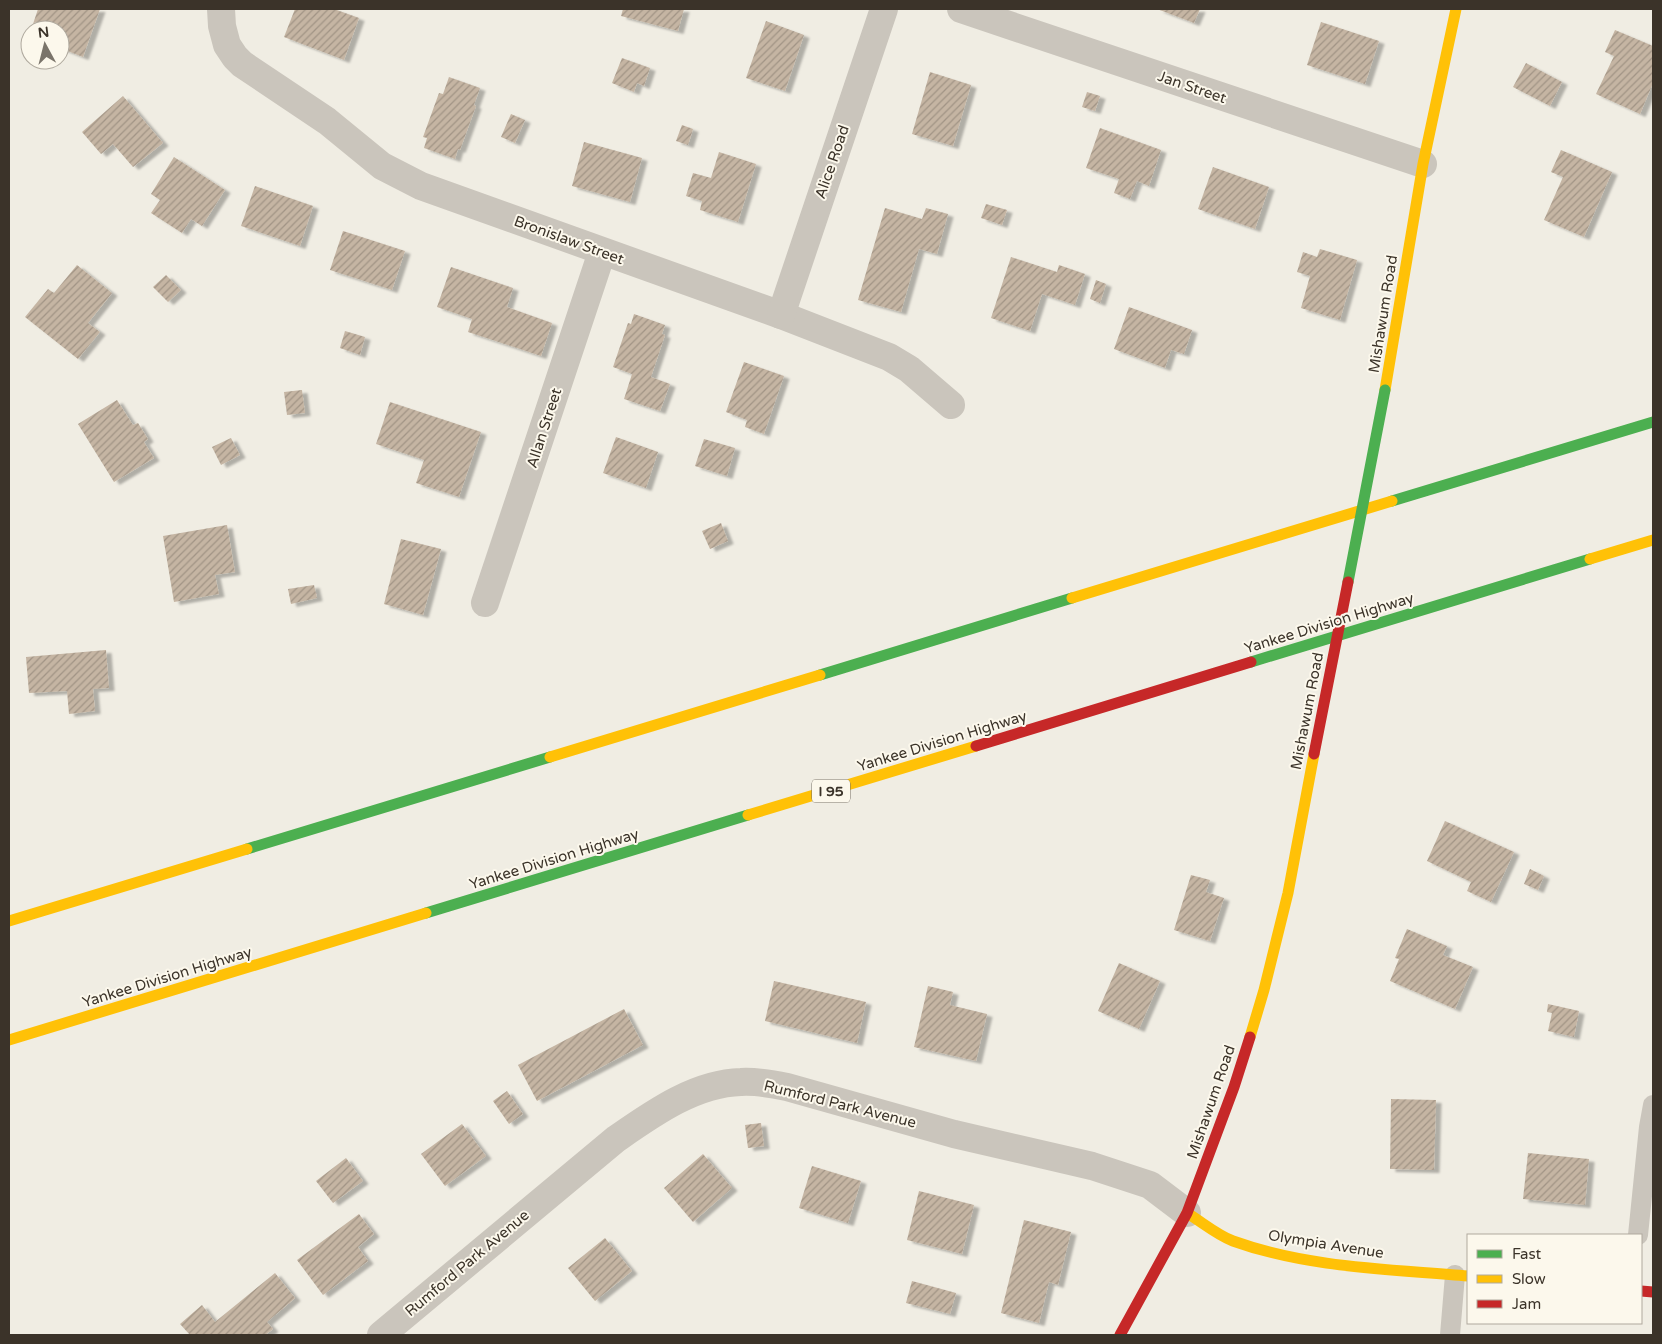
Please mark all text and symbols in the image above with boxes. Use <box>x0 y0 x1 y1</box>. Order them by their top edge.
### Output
north arrow <box>20 20 70 70</box>
text: N <box>37 23 50 42</box>
street label: Jan Street <box>1155 67 1229 107</box>
street label: Alice Road <box>811 123 853 201</box>
street label: Bronislaw Street <box>512 212 627 268</box>
street label: Mishawum Road <box>1365 254 1401 374</box>
street label: Allan Street <box>523 386 565 470</box>
street label: Yankee Division Highway <box>1242 589 1416 657</box>
street label: Mishawum Road <box>1287 651 1327 771</box>
street label: Yankee Division Highway <box>855 707 1029 775</box>
road number: I 95 <box>812 779 850 802</box>
street label: Yankee Division Highway <box>467 825 641 893</box>
street label: Yankee Division Highway <box>80 943 254 1011</box>
street label: Mishawum Road <box>1183 1043 1239 1161</box>
street label: Rumford Park Avenue <box>762 1076 918 1132</box>
street label: Rumford Park Avenue <box>401 1206 533 1320</box>
street label: Olympia Avenue <box>1267 1226 1385 1262</box>
legend <box>1467 1234 1642 1324</box>
text: Fast <box>1512 1245 1542 1263</box>
text: Slow <box>1512 1270 1546 1288</box>
text: Jam <box>1512 1295 1541 1313</box>

